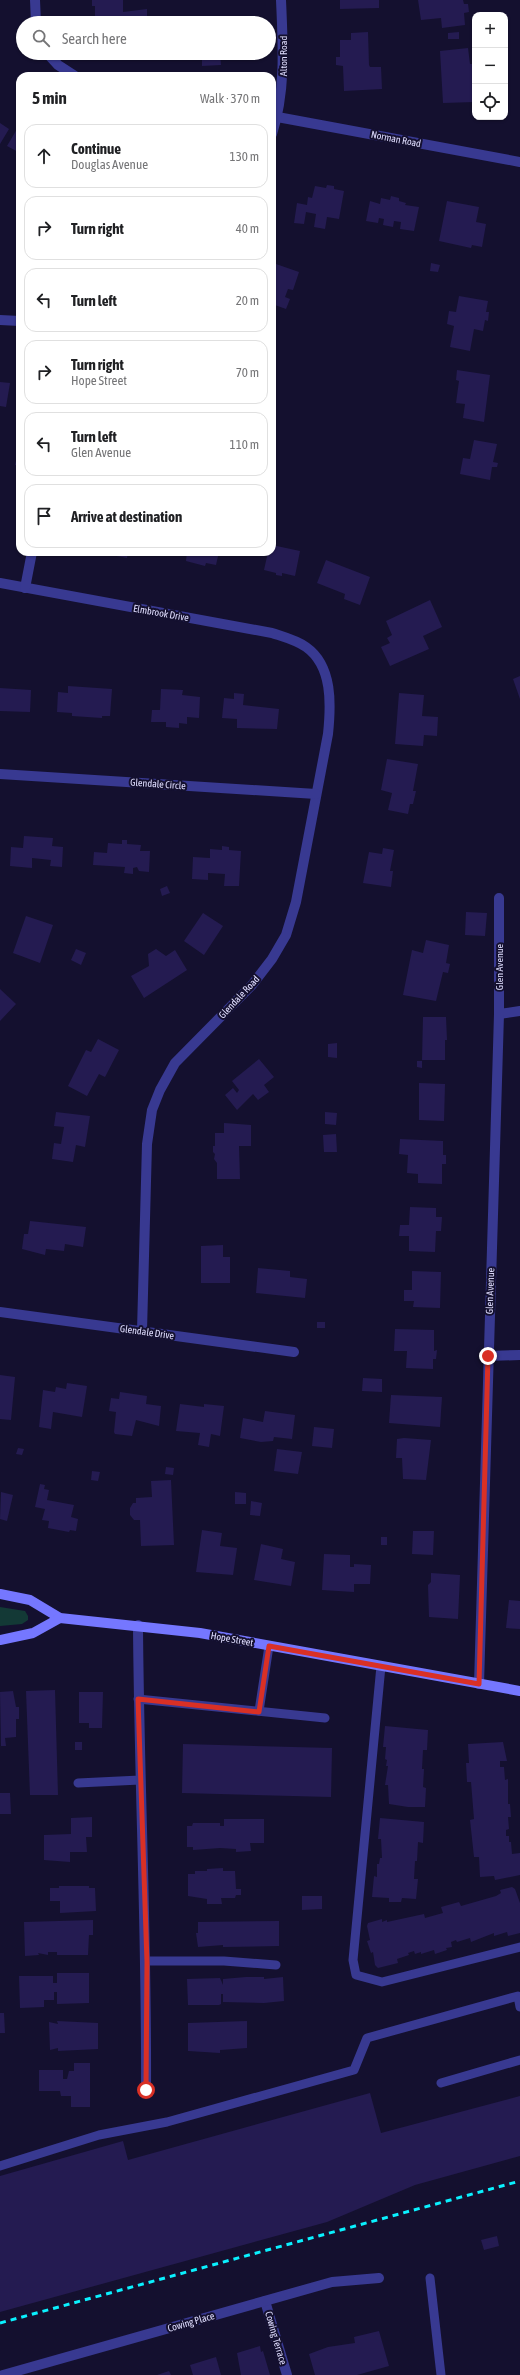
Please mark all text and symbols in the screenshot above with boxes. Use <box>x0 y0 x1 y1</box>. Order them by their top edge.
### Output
map controls <box>472 12 508 120</box>
button: + <box>472 12 508 48</box>
search box <box>16 16 276 60</box>
icon: search <box>30 27 52 49</box>
text: Search here <box>62 30 127 47</box>
street label: Alton Road <box>278 36 289 76</box>
button: − <box>472 48 508 84</box>
button: locate <box>472 84 508 120</box>
text: 5 min <box>32 88 67 108</box>
text: Walk · 370 m <box>200 91 260 106</box>
street label: Norman Road <box>370 129 422 149</box>
text: Continue <box>71 140 121 157</box>
icon: ahead <box>33 145 55 167</box>
text: 130 m <box>230 149 259 164</box>
text: Douglas Avenue <box>71 157 148 172</box>
icon: right <box>33 217 55 239</box>
text: Turn right <box>71 220 124 237</box>
text: 40 m <box>236 221 259 236</box>
icon: left <box>33 289 55 311</box>
text: Turn left <box>71 292 117 309</box>
text: 20 m <box>236 293 259 308</box>
text: Turn right <box>71 356 124 373</box>
icon: right <box>33 361 55 383</box>
text: 70 m <box>236 365 259 380</box>
text: Hope Street <box>71 373 127 388</box>
text: Turn left <box>71 428 117 445</box>
icon: left <box>33 433 55 455</box>
text: 110 m <box>230 437 259 452</box>
text: Glen Avenue <box>71 445 131 460</box>
icon: arrive <box>33 505 55 527</box>
text: Arrive at destination <box>71 508 182 525</box>
street label: Elmbrook Drive <box>132 603 190 623</box>
street label: Glendale Circle <box>130 777 187 791</box>
street label: Glen Avenue <box>494 943 505 990</box>
street label: Glendale Road <box>216 973 262 1021</box>
street label: Glen Avenue <box>484 1267 496 1314</box>
street label: Glendale Drive <box>119 1323 175 1341</box>
route end <box>479 1347 497 1365</box>
street label: Hope Street <box>210 1630 254 1648</box>
route start <box>137 2081 155 2099</box>
street label: Cowing Place <box>166 2310 216 2334</box>
street label: Cowing Terrace <box>263 2310 289 2366</box>

